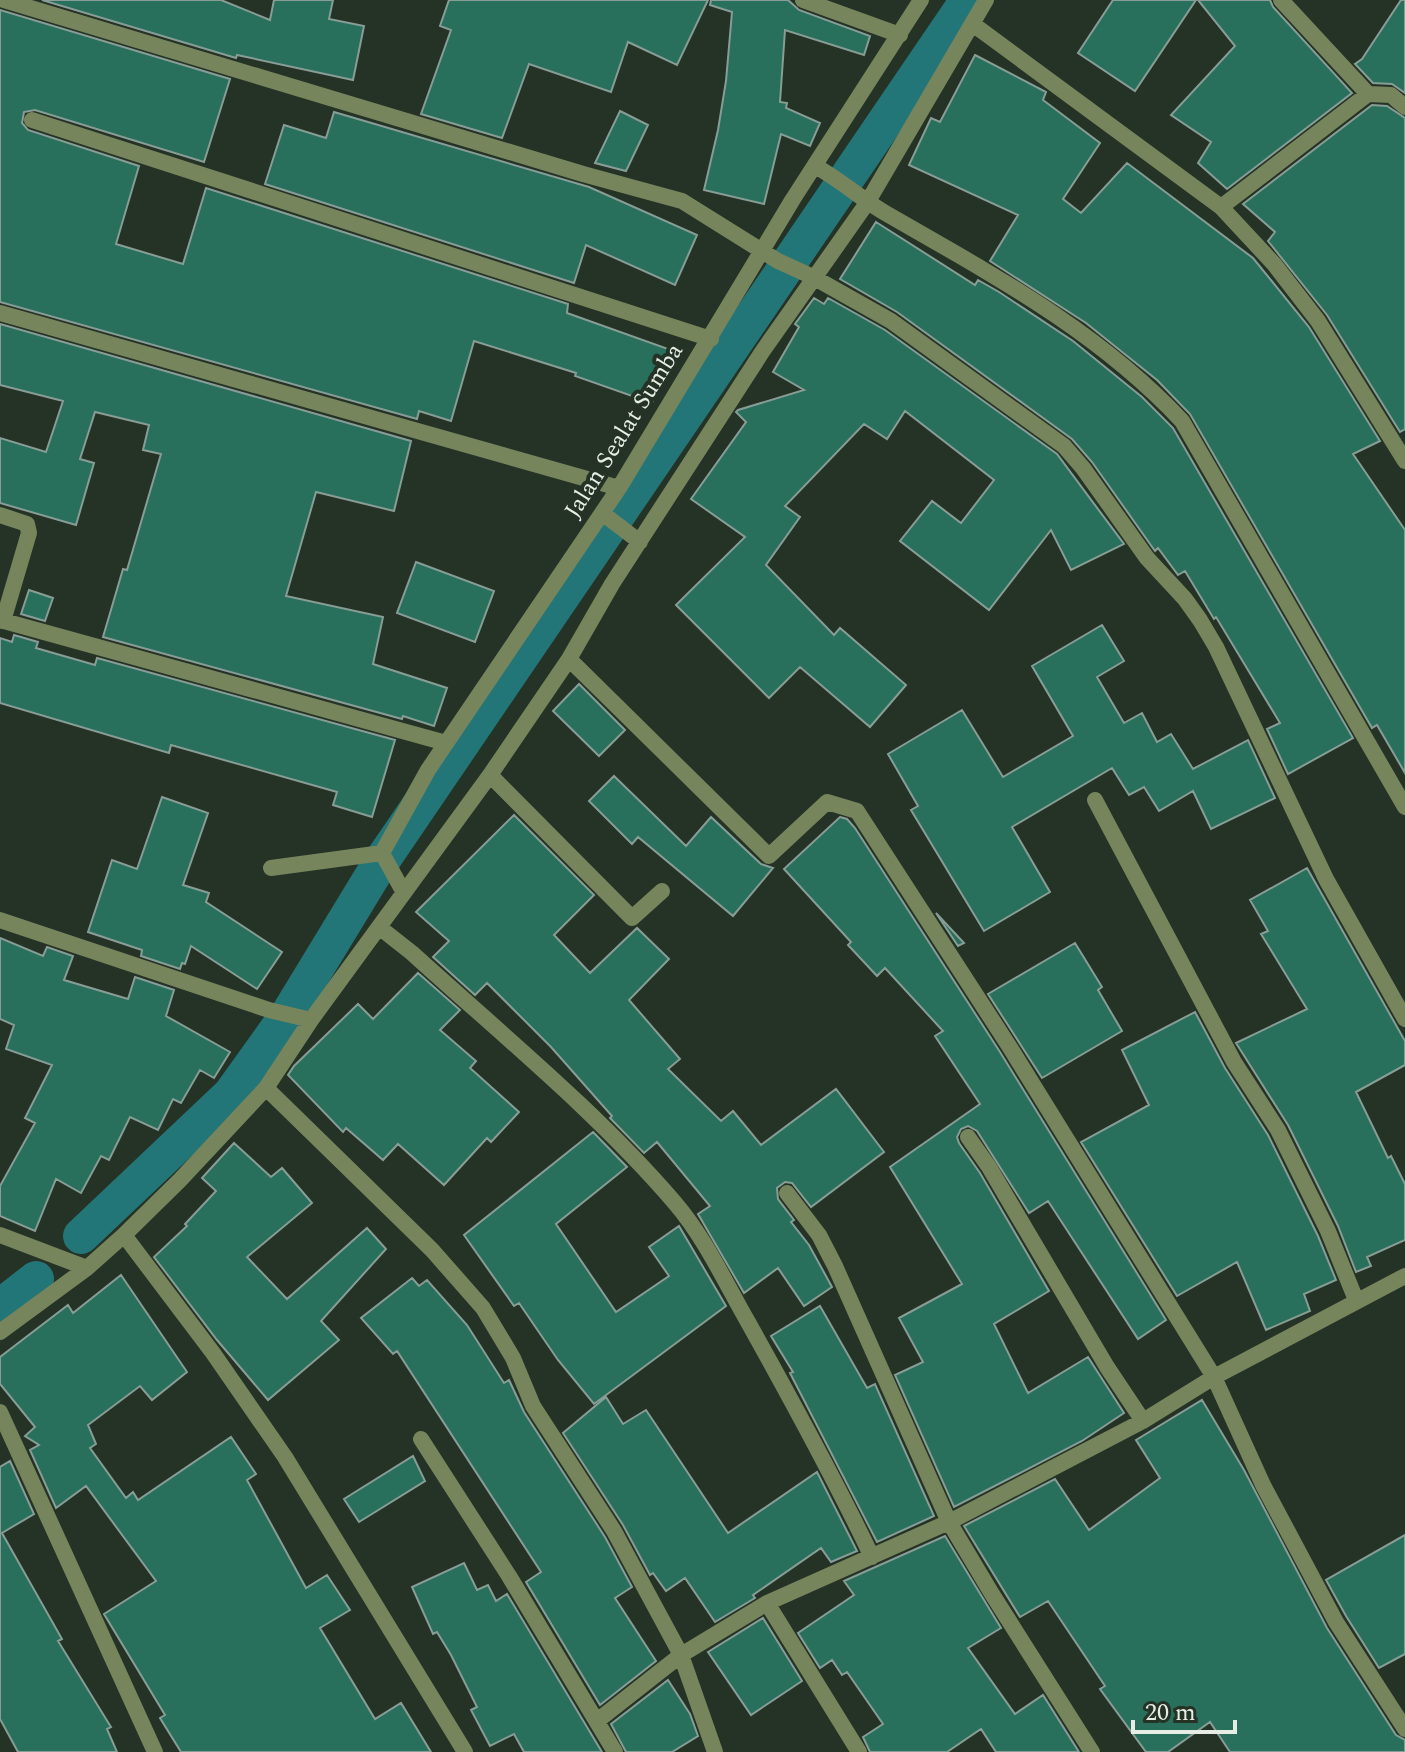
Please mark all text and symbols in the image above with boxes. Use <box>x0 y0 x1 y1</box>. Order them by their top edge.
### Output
street label: Jalan Sealat Sumba <box>556 336 693 526</box>
scale bar <box>1133 1684 1235 1734</box>
text: 20 m <box>1145 1695 1196 1731</box>

